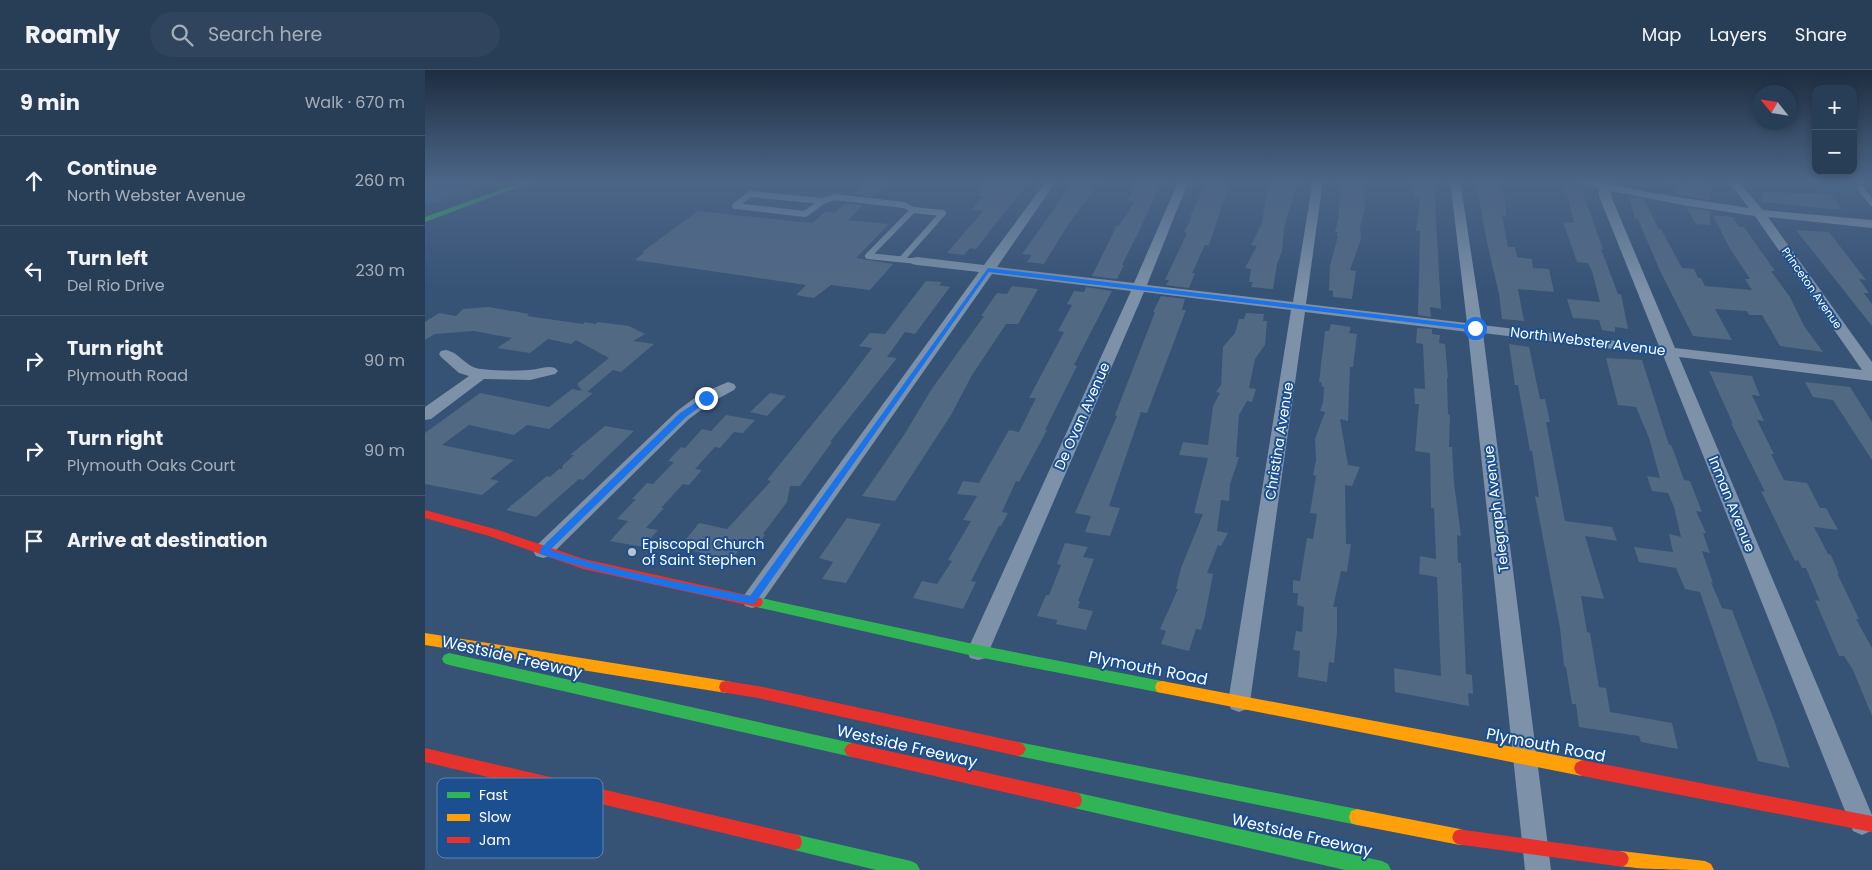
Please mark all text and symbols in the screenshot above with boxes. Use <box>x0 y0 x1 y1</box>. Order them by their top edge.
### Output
search box <box>150 12 500 57</box>
text: Roamly <box>25 18 120 51</box>
icon: search <box>168 21 196 49</box>
text: Search here <box>208 21 322 48</box>
text: Map <box>1642 22 1682 47</box>
text: Layers <box>1710 22 1767 47</box>
text: Share <box>1795 22 1847 47</box>
north arrow <box>1752 85 1797 130</box>
map controls <box>1812 85 1857 175</box>
button: + <box>1812 85 1857 130</box>
text: 9 min <box>20 88 80 117</box>
text: Walk · 670 m <box>305 91 405 114</box>
button: − <box>1812 130 1857 175</box>
text: Continue <box>67 155 157 182</box>
icon: ahead <box>20 167 48 195</box>
text: 260 m <box>355 169 405 192</box>
text: North Webster Avenue <box>67 184 246 207</box>
street label: Princeton Avenue <box>1778 244 1846 332</box>
text: Turn left <box>67 245 148 272</box>
icon: left <box>20 257 48 285</box>
text: 230 m <box>356 259 405 282</box>
text: Del Rio Drive <box>67 274 165 297</box>
route start <box>1464 317 1487 340</box>
street label: North Webster Avenue <box>1509 322 1667 360</box>
text: Turn right <box>67 335 163 362</box>
icon: right <box>20 347 48 375</box>
text: 90 m <box>364 349 405 372</box>
street label: De Ovan Avenue <box>1049 359 1115 473</box>
text: Plymouth Road <box>67 364 188 387</box>
street label: Christina Avenue <box>1260 380 1298 501</box>
route end <box>695 387 718 410</box>
text: Turn right <box>67 425 163 452</box>
icon: right <box>20 437 48 465</box>
text: 90 m <box>364 439 405 462</box>
street label: Telegraph Avenue <box>1478 444 1514 573</box>
street label: Inman Avenue <box>1704 453 1760 555</box>
text: Plymouth Oaks Court <box>67 454 235 477</box>
icon: arrive <box>20 527 48 555</box>
text: Arrive at destination <box>67 527 268 554</box>
place label: Episcopal Church of Saint Stephen <box>642 534 764 570</box>
marker: Episcopal Church of Saint Stephen <box>626 546 638 558</box>
street label: Westside Freeway <box>439 630 585 684</box>
street label: Plymouth Road <box>1086 645 1210 691</box>
street label: Westside Freeway <box>834 719 980 773</box>
street label: Plymouth Road <box>1484 722 1608 768</box>
legend <box>437 778 603 858</box>
text: Fast <box>479 785 508 805</box>
text: Slow <box>479 807 512 827</box>
street label: Westside Freeway <box>1229 808 1375 862</box>
text: Jam <box>479 830 510 850</box>

